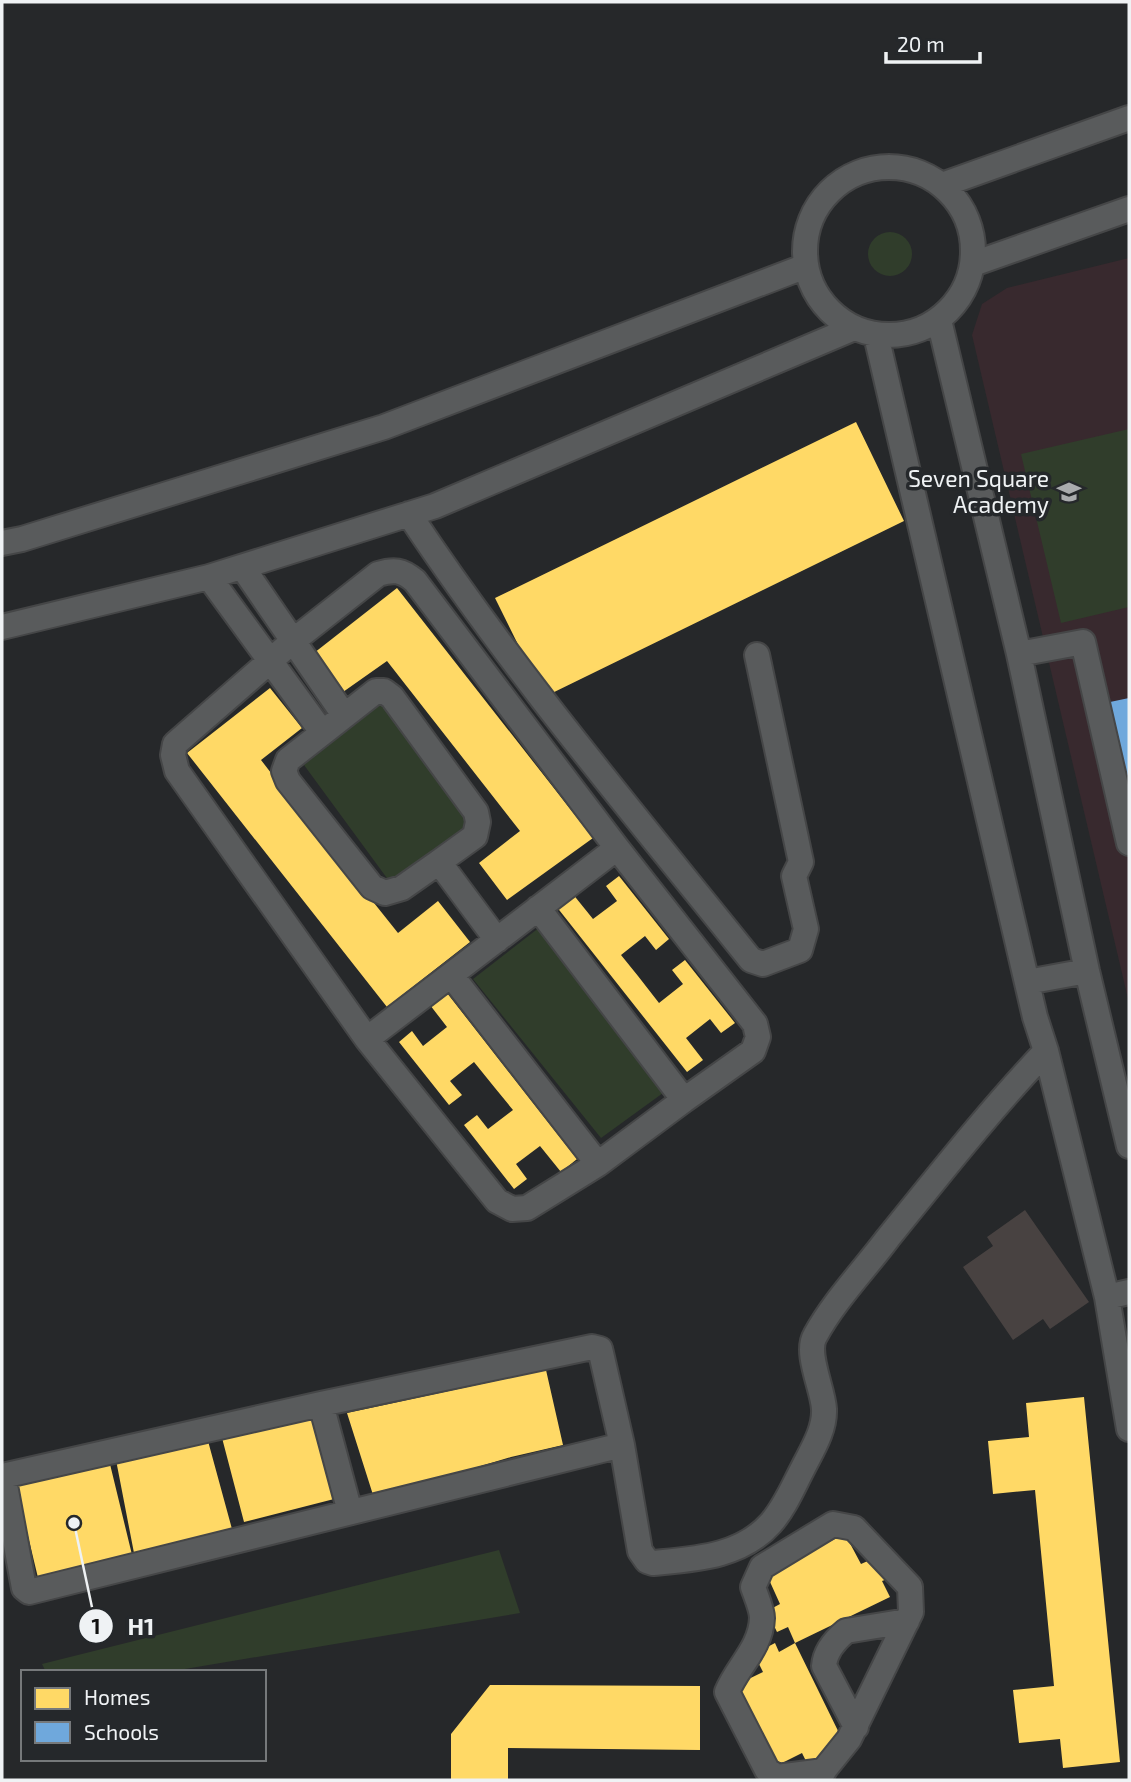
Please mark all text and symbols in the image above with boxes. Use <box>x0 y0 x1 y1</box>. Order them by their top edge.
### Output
scale bar <box>886 21 981 65</box>
text: 20 m <box>897 31 945 56</box>
place label: Seven Square Academy <box>908 464 1049 518</box>
school or university icon: Seven Square Academy <box>1055 478 1083 506</box>
callout: H1 <box>78 1604 168 1649</box>
text: H1 <box>128 1611 154 1640</box>
text: 1 <box>91 1613 101 1638</box>
legend <box>21 1670 266 1761</box>
text: Homes <box>84 1684 150 1709</box>
text: Schools <box>84 1719 159 1744</box>

